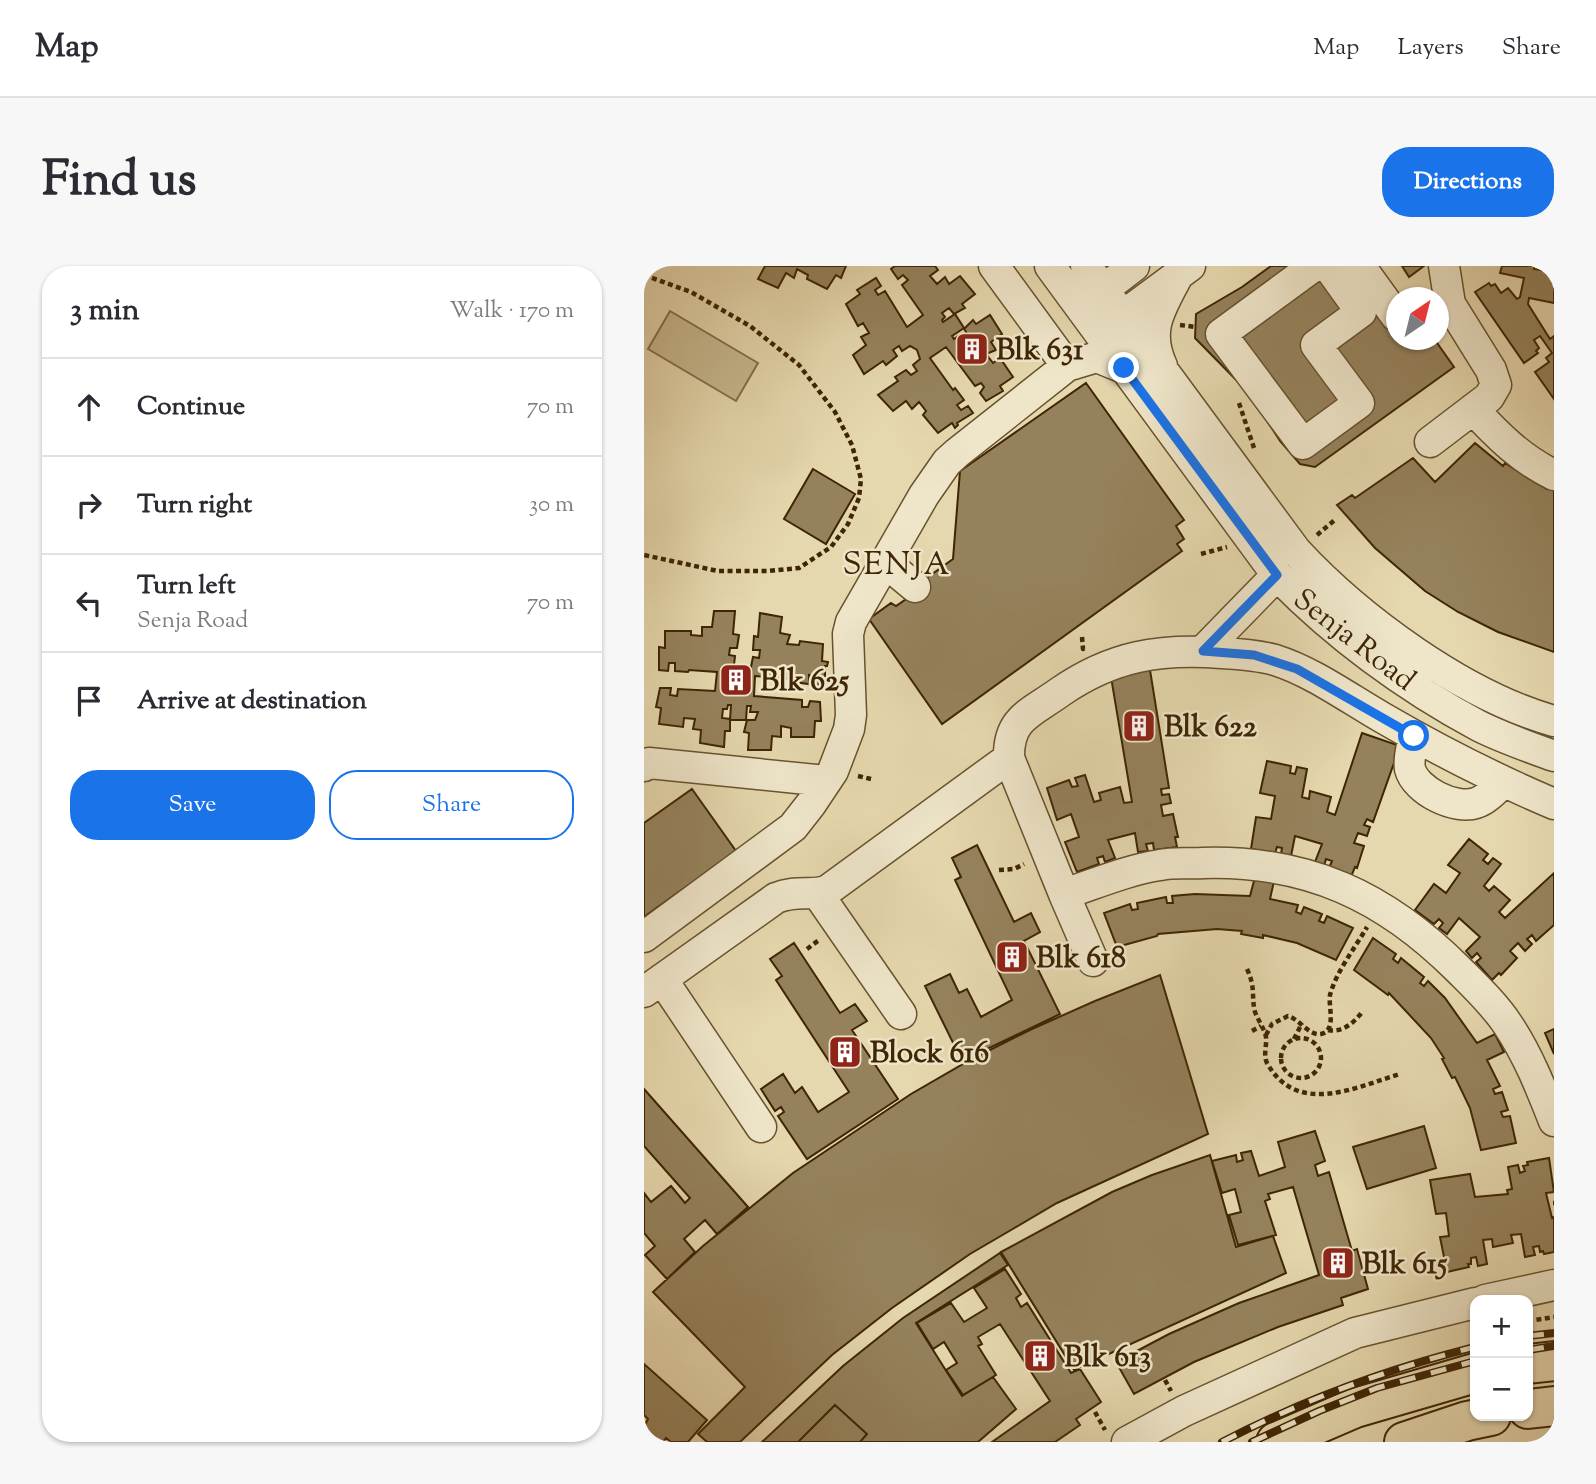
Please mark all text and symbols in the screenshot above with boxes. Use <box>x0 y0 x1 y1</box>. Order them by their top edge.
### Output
text: Map <box>35 24 99 72</box>
text: Map <box>1313 31 1359 65</box>
text: Layers <box>1397 31 1464 65</box>
text: Share <box>1502 31 1561 65</box>
text: Find us <box>42 147 196 217</box>
button: Directions <box>1382 147 1554 217</box>
north arrow <box>1386 287 1449 350</box>
text: 3 min <box>70 290 140 333</box>
text: Walk · 170 m <box>449 295 574 328</box>
building icon: Blk 631 <box>953 330 991 368</box>
place label: Blk 631 <box>996 330 1084 373</box>
route end <box>1108 352 1139 383</box>
icon: ahead <box>70 388 108 426</box>
text: Continue <box>137 389 245 426</box>
text: 70 m <box>527 391 574 424</box>
icon: right <box>70 486 108 524</box>
text: Turn right <box>137 487 252 524</box>
text: 30 m <box>529 489 574 522</box>
district label: SENJA <box>842 543 952 589</box>
text: Turn left <box>137 568 236 605</box>
street label: Senja Road <box>1283 579 1424 703</box>
icon: left <box>70 584 108 622</box>
text: 70 m <box>527 587 574 620</box>
text: Senja Road <box>137 605 248 638</box>
building icon: Blk 625 <box>717 661 755 699</box>
place label: Blk 625 <box>760 661 850 704</box>
icon: arrive <box>70 682 108 720</box>
text: Arrive at destination <box>137 683 367 720</box>
building icon: Blk 622 <box>1120 707 1158 745</box>
place label: Blk 622 <box>1164 707 1257 750</box>
route start <box>1398 720 1429 751</box>
button: Save <box>70 770 315 840</box>
button: Share <box>329 770 574 840</box>
building icon: Blk 618 <box>993 938 1031 976</box>
place label: Blk 618 <box>1036 938 1126 981</box>
building icon: Block 616 <box>826 1033 864 1071</box>
place label: Block 616 <box>870 1033 989 1076</box>
building icon: Blk 615 <box>1319 1244 1357 1282</box>
place label: Blk 615 <box>1362 1244 1448 1287</box>
map controls <box>1470 1295 1533 1421</box>
button: + <box>1470 1295 1533 1358</box>
building icon: Blk 613 <box>1021 1337 1059 1375</box>
place label: Blk 613 <box>1064 1337 1151 1380</box>
button: − <box>1470 1358 1533 1421</box>

